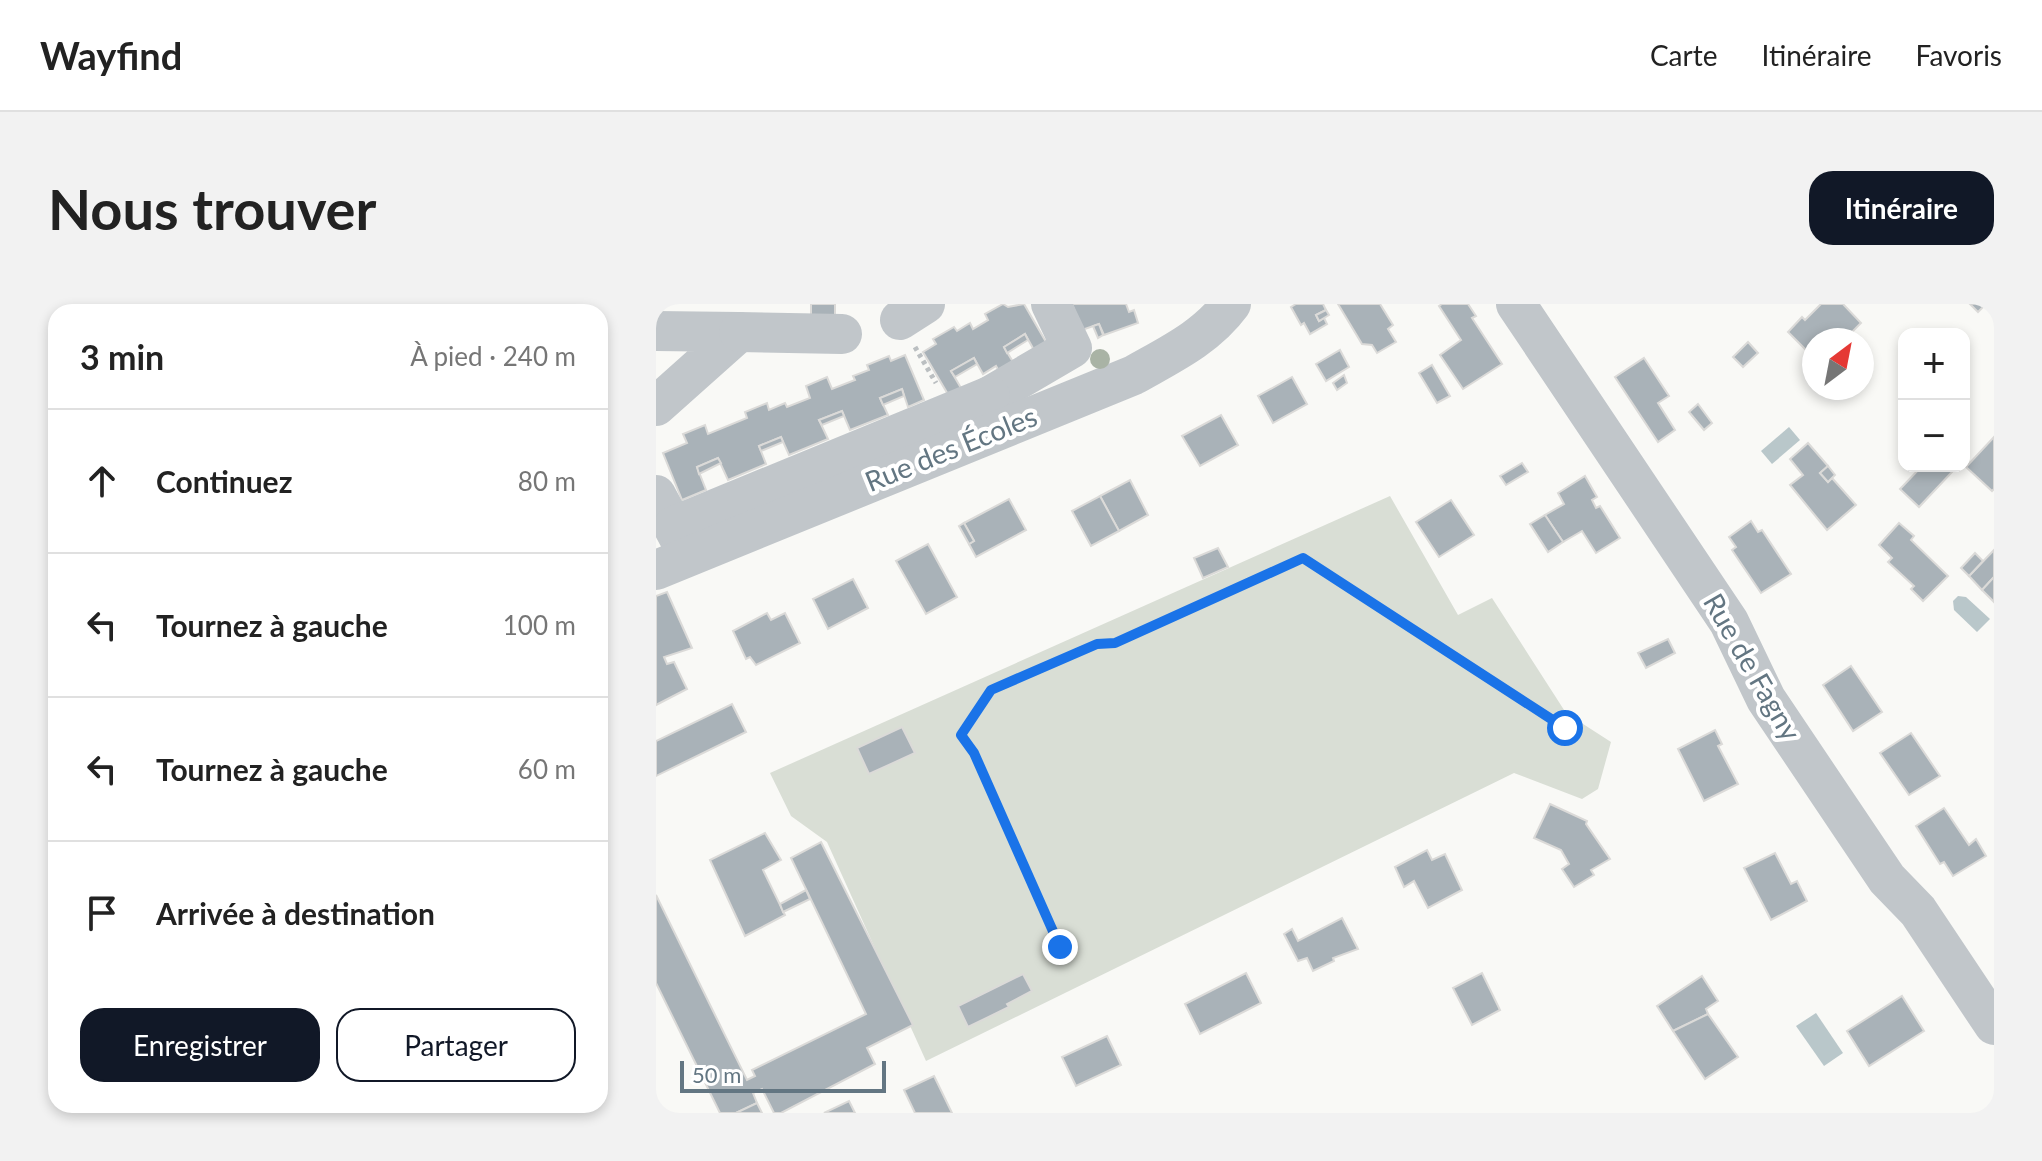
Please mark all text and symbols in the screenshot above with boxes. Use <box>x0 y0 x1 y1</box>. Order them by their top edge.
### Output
text: Wayfind <box>40 32 182 78</box>
text: Carte <box>1650 38 1717 72</box>
text: Itinéraire <box>1761 38 1872 72</box>
text: Favoris <box>1916 38 2002 72</box>
button: Itinéraire <box>1809 171 1994 245</box>
text: Nous trouver <box>48 175 376 242</box>
north arrow <box>1802 328 1874 400</box>
map controls <box>1898 328 1970 472</box>
button: + <box>1898 328 1970 400</box>
text: 3 min <box>80 336 164 377</box>
text: À pied · 240 m <box>410 340 576 372</box>
street label: Rue des Écoles <box>860 398 1042 498</box>
button: − <box>1898 400 1970 472</box>
icon: ahead <box>80 459 124 503</box>
text: Continuez <box>156 463 292 499</box>
text: 80 m <box>518 465 576 497</box>
street label: Rue de Fagny <box>1697 587 1809 747</box>
icon: left <box>80 603 124 647</box>
text: Tournez à gauche <box>156 607 388 643</box>
text: 100 m <box>503 609 576 641</box>
route start <box>1547 710 1583 746</box>
icon: left <box>80 747 124 791</box>
text: Tournez à gauche <box>156 751 388 787</box>
text: 60 m <box>518 753 576 785</box>
icon: arrive <box>80 891 124 935</box>
text: Arrivée à destination <box>156 895 435 931</box>
route end <box>1042 929 1078 965</box>
button: Enregistrer <box>80 1008 320 1082</box>
button: Partager <box>336 1008 576 1082</box>
scale bar <box>680 1057 886 1093</box>
text: 50 m <box>692 1061 741 1088</box>

